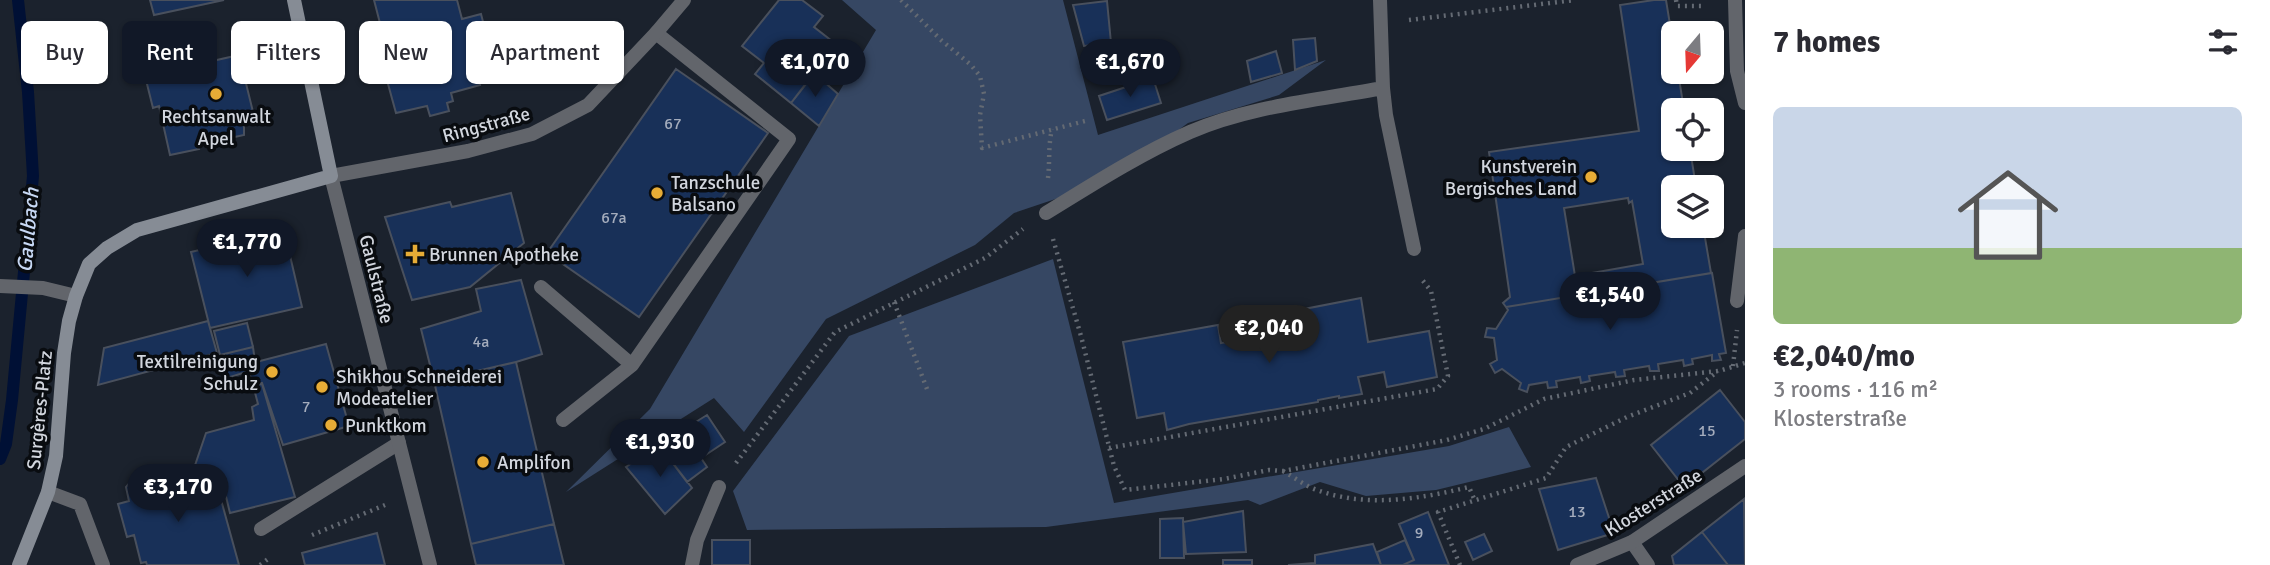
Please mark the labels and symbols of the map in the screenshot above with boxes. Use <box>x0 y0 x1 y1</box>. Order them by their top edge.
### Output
north arrow <box>1661 21 1724 84</box>
pin: €1,070 <box>758 40 872 99</box>
pin: €1,670 <box>1073 40 1187 99</box>
marker: Rechtsanwalt Apel <box>208 86 224 102</box>
street label: Ringstraße <box>440 102 533 148</box>
place label: Rechtsanwalt Apel <box>161 105 271 151</box>
house number: 67 <box>664 114 682 134</box>
place label: Kunstverein Bergisches Land <box>1445 155 1577 201</box>
marker: Kunstverein Bergisches Land <box>1583 169 1599 185</box>
place label: Tanzschule Balsano <box>671 171 760 217</box>
marker: Tanzschule Balsano <box>649 185 665 201</box>
water label: Gaulbach <box>11 186 45 273</box>
house number: 67a <box>601 208 627 228</box>
pin: €1,770 <box>190 219 304 279</box>
street label: Gaulstraße <box>353 232 399 326</box>
place label: Brunnen Apotheke <box>429 243 579 267</box>
marker: Brunnen Apotheke <box>407 246 423 262</box>
pin: €1,540 <box>1553 272 1667 332</box>
pin: €2,040 <box>1212 306 1326 365</box>
house number: 4a <box>473 332 489 352</box>
street label: Surgères-Platz <box>22 349 58 471</box>
place label: Textilreinigung Schulz <box>137 350 258 396</box>
marker: Textilreinigung Schulz <box>264 364 280 380</box>
place label: Shikhou Schneiderei Modeatelier <box>336 365 502 411</box>
marker: Shikhou Schneiderei Modeatelier <box>314 379 330 395</box>
house number: 7 <box>302 397 310 417</box>
place label: Punktkom <box>345 414 427 438</box>
marker: Punktkom <box>323 417 339 433</box>
pin: €1,930 <box>603 420 717 479</box>
house number: 15 <box>1698 421 1716 441</box>
place label: Amplifon <box>497 451 571 475</box>
marker: Amplifon <box>475 454 491 470</box>
street label: Klosterstraße <box>1600 463 1707 542</box>
pin: €3,170 <box>121 464 235 524</box>
house number: 13 <box>1568 502 1586 522</box>
house number: 9 <box>1415 523 1423 543</box>

